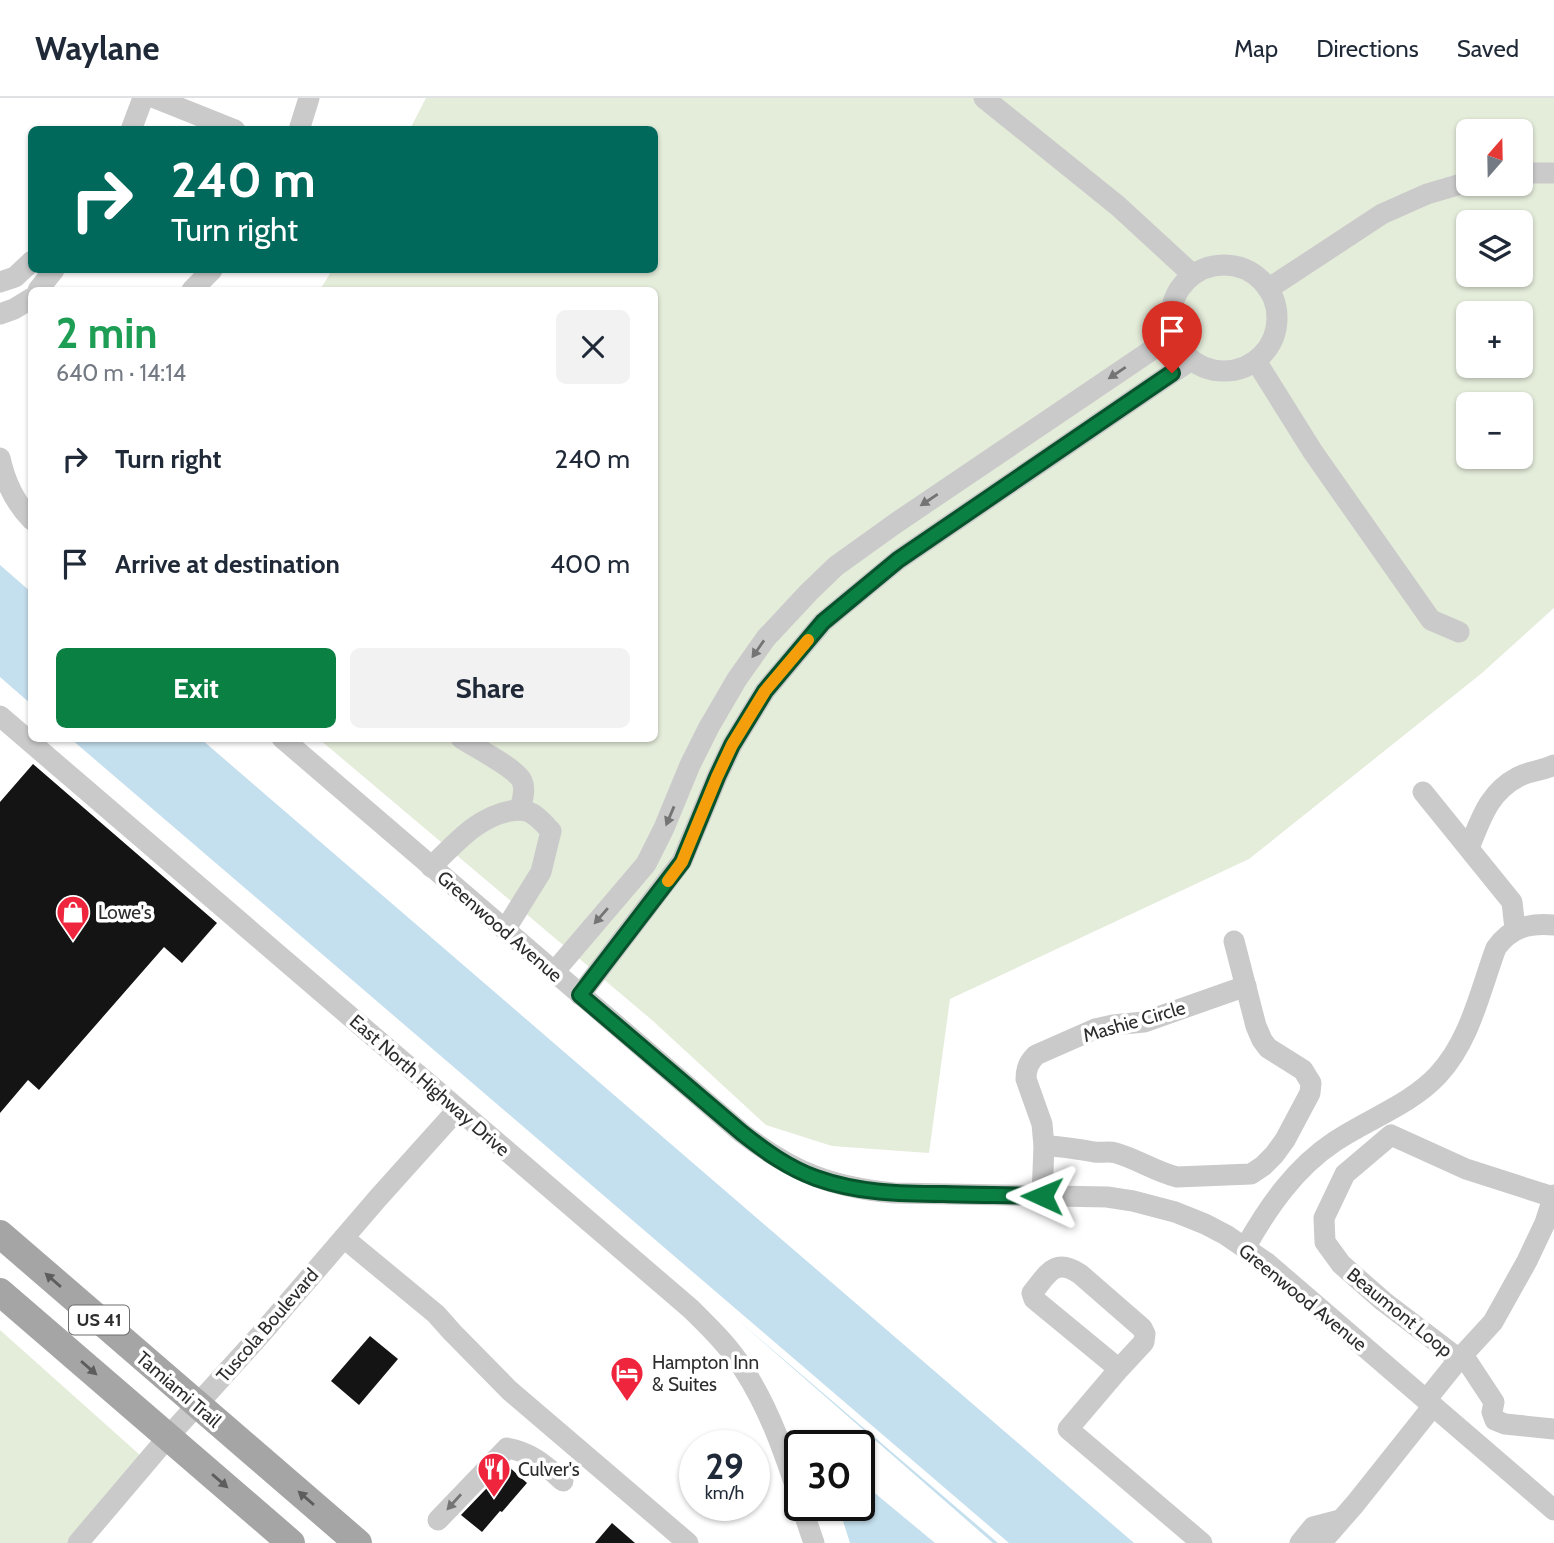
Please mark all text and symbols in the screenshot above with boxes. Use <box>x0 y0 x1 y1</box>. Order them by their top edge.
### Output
text: Waylane <box>35 28 159 68</box>
text: Map <box>1234 34 1278 63</box>
text: Directions <box>1316 34 1419 63</box>
text: Saved <box>1457 34 1519 63</box>
north arrow <box>1456 119 1533 196</box>
map controls <box>1456 119 1533 469</box>
text: 240 m <box>171 150 316 209</box>
icon: right <box>56 154 147 245</box>
text: Turn right <box>171 210 298 249</box>
button: layers <box>1456 210 1533 287</box>
pin <box>1142 301 1202 373</box>
button: + <box>1456 301 1533 378</box>
text: 2 min <box>56 307 157 359</box>
button: close <box>556 310 630 384</box>
icon: arrive <box>1153 312 1191 350</box>
text: 640 m · 14:14 <box>56 359 186 387</box>
one-way arrow <box>1108 366 1126 380</box>
button: − <box>1456 392 1533 469</box>
icon: right <box>56 440 94 478</box>
text: Turn right <box>115 443 221 475</box>
text: 240 m <box>555 443 630 475</box>
one-way arrow <box>919 494 938 507</box>
icon: arrive <box>56 545 94 583</box>
text: Arrive at destination <box>115 548 340 580</box>
text: 400 m <box>550 548 630 580</box>
one-way arrow <box>751 640 765 658</box>
button: Exit <box>56 648 336 728</box>
button: Share <box>350 648 630 728</box>
one-way arrow <box>664 805 675 826</box>
street label: Greenwood Avenue <box>433 866 567 987</box>
shop icon: Lowe's <box>54 893 92 942</box>
place label: Lowe's <box>98 901 152 924</box>
one-way arrow <box>594 908 609 925</box>
street label: Mashie Circle <box>1080 996 1188 1047</box>
street label: East North Highway Drive <box>345 1010 515 1161</box>
position arrow <box>1005 1159 1079 1233</box>
street label: Greenwood Avenue <box>1234 1239 1372 1356</box>
street label: Beaumont Loop <box>1342 1263 1457 1362</box>
street label: Tuscola Boulevard <box>212 1264 323 1387</box>
one-way arrow <box>44 1272 62 1288</box>
road number: US 41 <box>69 1306 129 1335</box>
street label: Tamiami Trail <box>132 1346 226 1433</box>
place label: Hampton Inn & Suites <box>652 1351 759 1396</box>
hotel icon: Hampton Inn & Suites <box>608 1354 646 1403</box>
one-way arrow <box>80 1360 98 1376</box>
speed limit sign: 30 <box>784 1430 875 1521</box>
text: 29 <box>705 1445 744 1488</box>
restaurant icon: Culver's <box>475 1450 513 1499</box>
place label: Culver's <box>518 1458 580 1481</box>
one-way arrow <box>211 1473 228 1488</box>
text: km/h <box>705 1482 744 1504</box>
one-way arrow <box>298 1491 315 1506</box>
one-way arrow <box>447 1493 463 1510</box>

